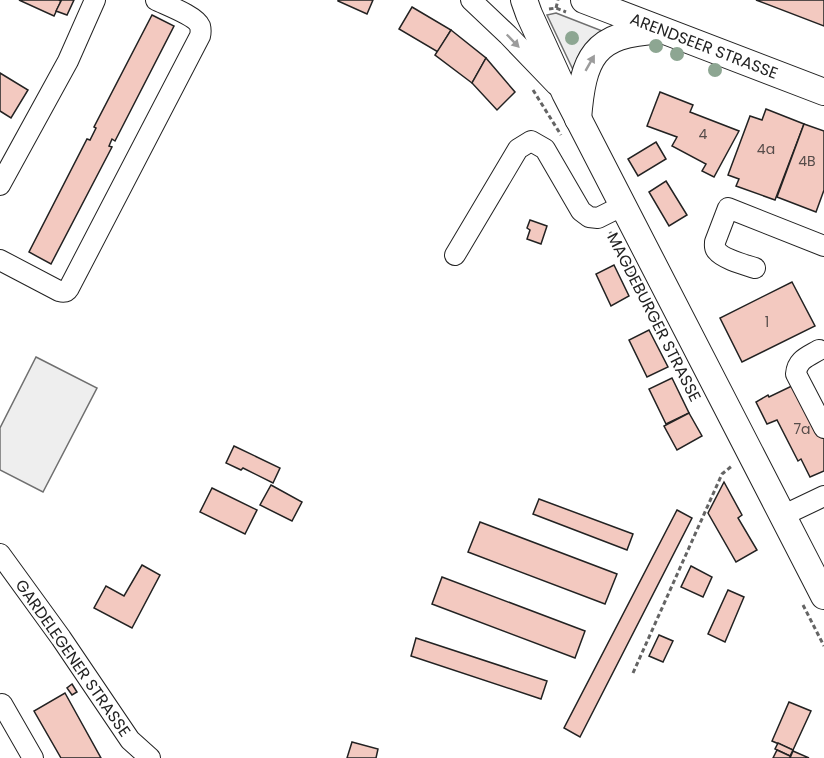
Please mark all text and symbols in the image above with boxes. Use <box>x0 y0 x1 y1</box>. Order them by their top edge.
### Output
street label: ARENDSEER STRASSE <box>627 7 781 85</box>
one-way arrow <box>506 33 520 47</box>
one-way arrow <box>585 54 595 71</box>
house number: 4 <box>699 124 708 144</box>
house number: 4a <box>757 139 775 159</box>
house number: 4B <box>798 151 816 171</box>
street label: MAGDEBURGER STRASSE <box>601 228 707 406</box>
house number: 1 <box>765 312 769 332</box>
house number: 7a <box>793 419 811 439</box>
street label: GARDELEGENER STRASSE <box>10 575 136 741</box>

